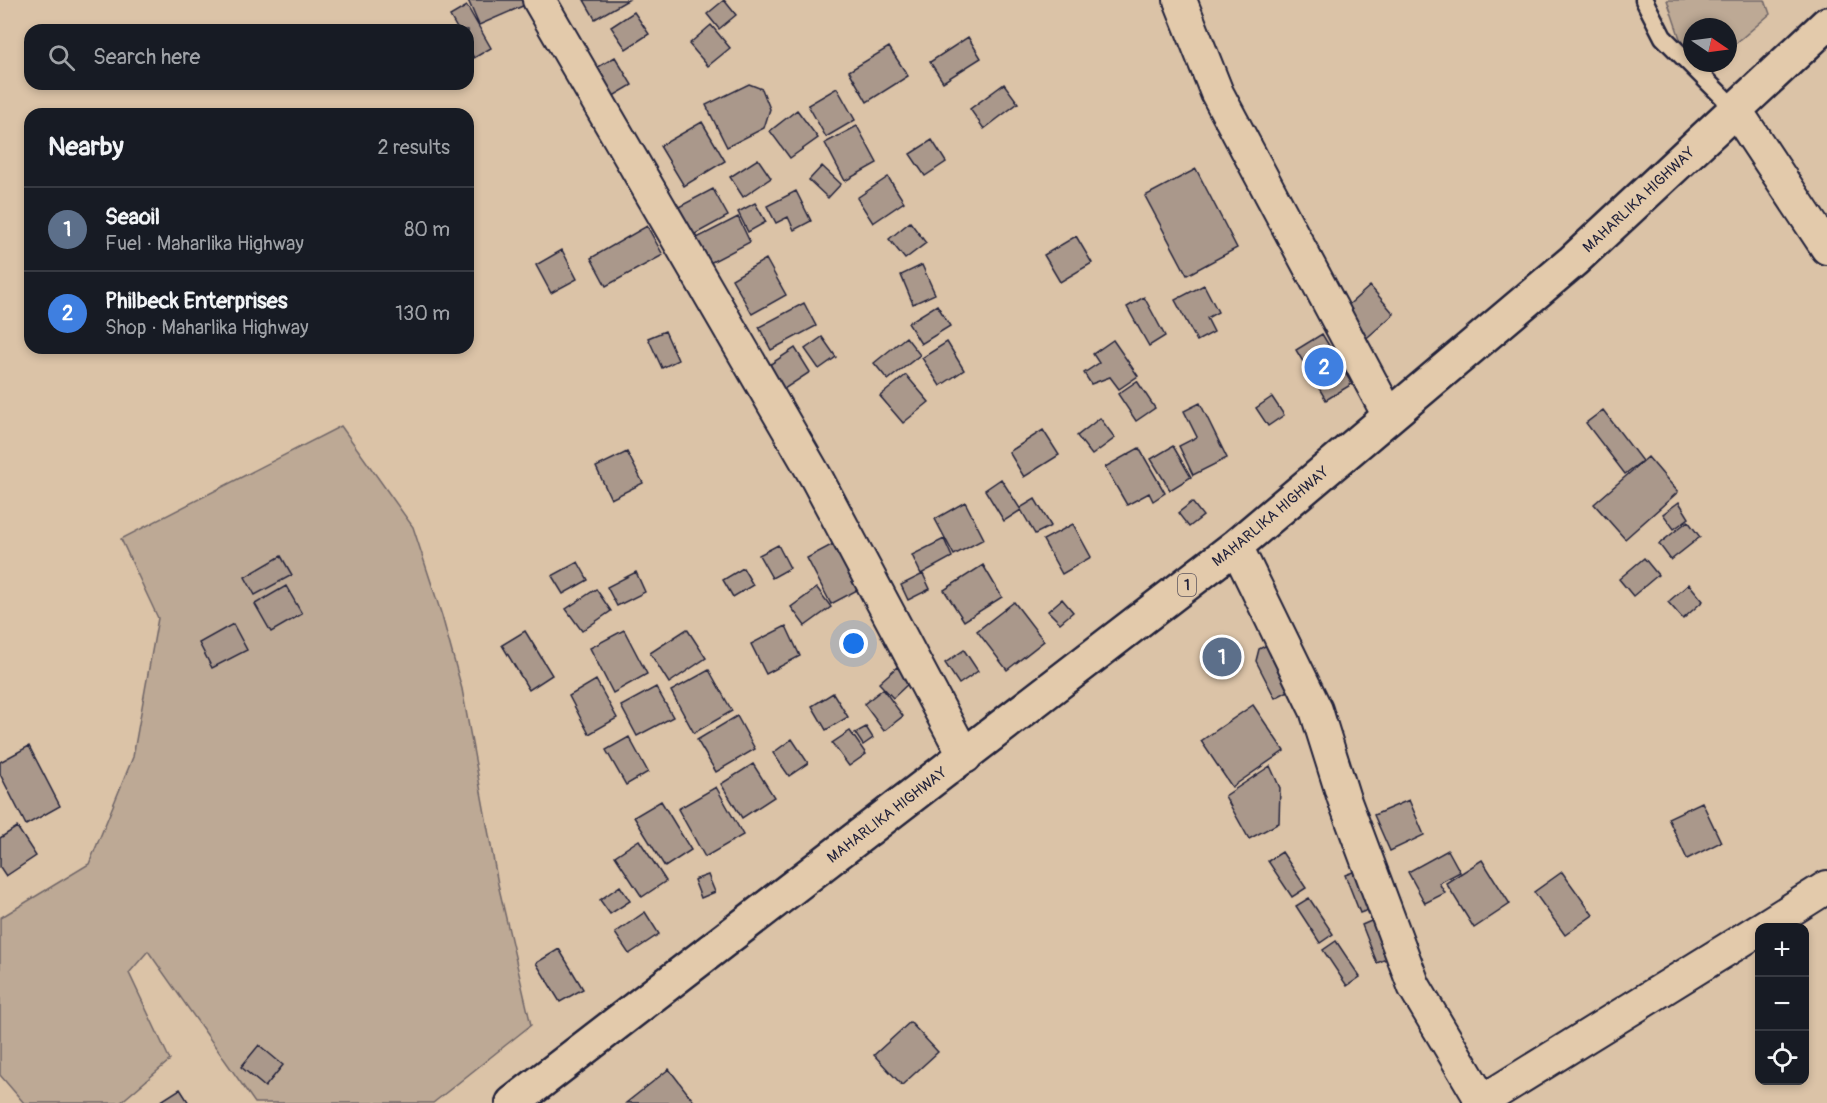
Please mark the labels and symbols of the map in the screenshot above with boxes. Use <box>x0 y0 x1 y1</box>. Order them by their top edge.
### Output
north arrow <box>1683 18 1737 72</box>
street label: MAHARLIKA HIGHWAY <box>1579 143 1699 257</box>
pin: 2 <box>1304 344 1344 389</box>
street label: MAHARLIKA HIGHWAY <box>1208 462 1333 571</box>
road number: 1 <box>1178 574 1196 596</box>
your location <box>839 629 868 658</box>
pin: 1 <box>1202 634 1242 680</box>
street label: MAHARLIKA HIGHWAY <box>823 763 951 868</box>

